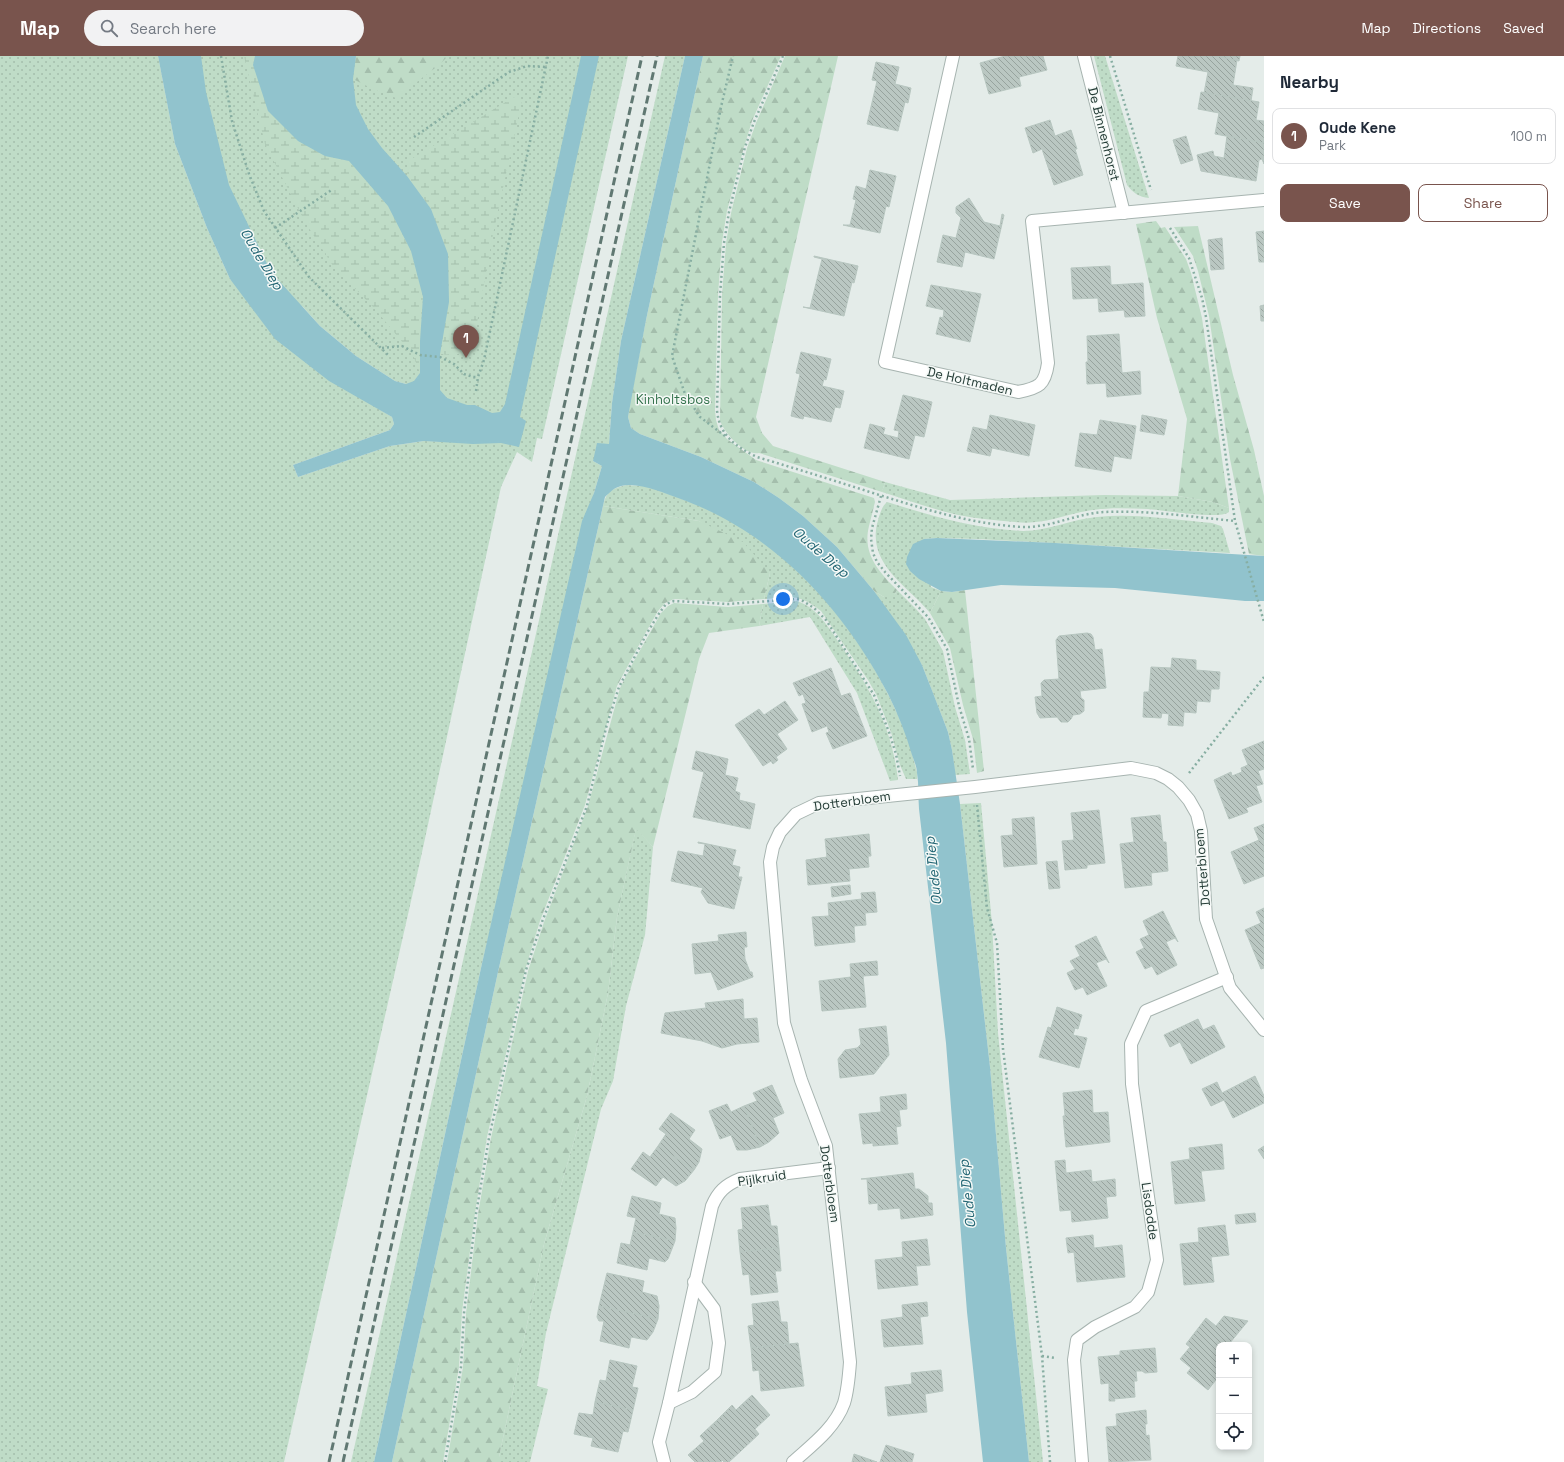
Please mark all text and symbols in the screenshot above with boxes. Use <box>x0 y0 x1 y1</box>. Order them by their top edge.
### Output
search box <box>84 10 364 46</box>
text: Map <box>20 16 60 41</box>
icon: search <box>98 17 120 39</box>
text: Search here <box>130 19 216 38</box>
text: Map <box>1361 19 1391 37</box>
text: Directions <box>1413 19 1481 37</box>
text: Saved <box>1503 19 1544 37</box>
text: Nearby <box>1280 71 1339 93</box>
street label: De Binnenhorst <box>1084 85 1124 183</box>
text: Oude Kene <box>1319 118 1396 137</box>
text: 1 <box>1291 128 1297 145</box>
text: 100 m <box>1510 128 1547 145</box>
text: Park <box>1319 137 1346 154</box>
button: Save <box>1280 184 1410 222</box>
button: Share <box>1418 184 1548 222</box>
water label: Oude Diep <box>237 225 288 294</box>
pin: 1 <box>453 325 479 358</box>
street label: De Holtmaden <box>925 363 1015 399</box>
park label: Kinholtsbos <box>636 391 710 408</box>
water label: Oude Diep <box>789 523 854 582</box>
your location <box>773 589 793 609</box>
street label: Dotterbloem <box>812 787 892 815</box>
street label: Dotterbloem <box>1190 827 1214 907</box>
water label: Oude Diep <box>920 835 946 906</box>
street label: Dotterbloem <box>816 1144 844 1224</box>
water label: Oude Diep <box>954 1158 980 1229</box>
street label: Pijlkruid <box>737 1166 787 1190</box>
street label: Lisdodde <box>1138 1181 1162 1241</box>
map controls <box>1216 1342 1252 1450</box>
button: + <box>1216 1342 1252 1378</box>
button: − <box>1216 1378 1252 1414</box>
button: locate <box>1216 1414 1252 1450</box>

